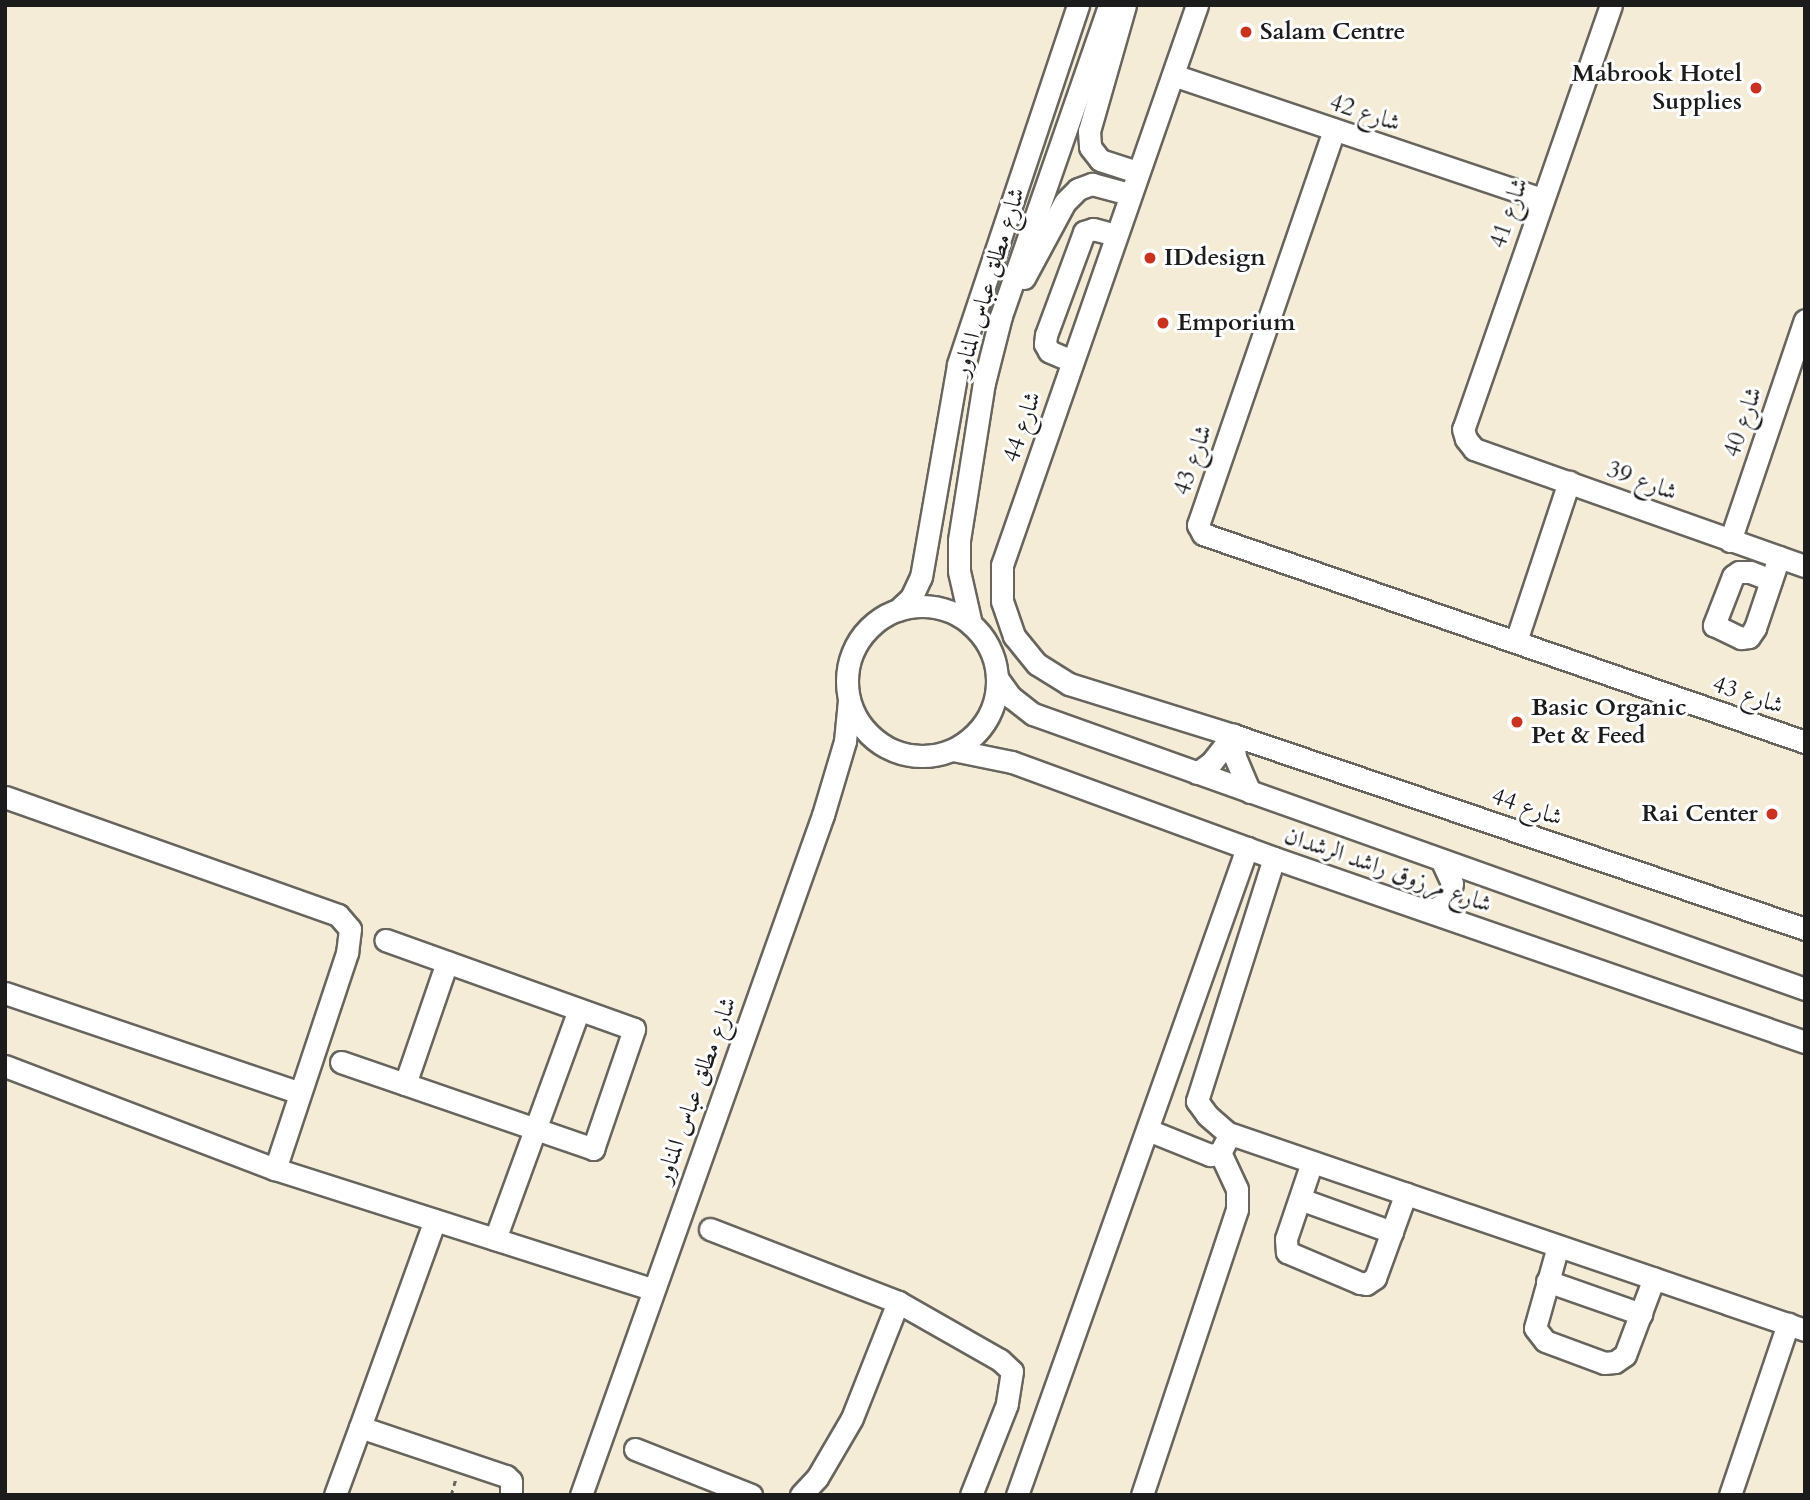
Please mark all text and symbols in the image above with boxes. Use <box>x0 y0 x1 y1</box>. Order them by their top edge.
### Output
place label: Salam Centre <box>1260 18 1405 46</box>
marker: Salam Centre <box>1238 24 1254 40</box>
place label: Mabrook Hotel Supplies <box>1572 60 1742 116</box>
marker: Mabrook Hotel Supplies <box>1748 80 1764 96</box>
street label: شارع 42 <box>1326 88 1404 138</box>
street label: شارع 41 <box>1484 174 1534 252</box>
street label: شارع مطلق عباس المناور <box>947 184 1031 380</box>
place label: IDdesign <box>1164 244 1266 272</box>
marker: IDdesign <box>1142 250 1158 266</box>
place label: Emporium <box>1177 309 1295 337</box>
marker: Emporium <box>1155 315 1171 331</box>
street label: شارع 40 <box>1718 383 1768 461</box>
street label: شارع 44 <box>997 388 1047 466</box>
street label: شارع 43 <box>1168 421 1218 499</box>
street label: شارع 39 <box>1603 455 1681 507</box>
street label: شارع 43 <box>1709 670 1787 720</box>
place label: Basic Organic Pet & Feed <box>1531 694 1686 750</box>
marker: Basic Organic Pet & Feed <box>1509 714 1525 730</box>
street label: شارع 44 <box>1488 782 1566 832</box>
place label: Rai Center <box>1642 800 1758 828</box>
marker: Rai Center <box>1764 806 1780 822</box>
street label: شارع مرزوق راشد الرشدان <box>1281 821 1495 919</box>
street label: شارع مطلق عباس المناور <box>649 993 743 1187</box>

